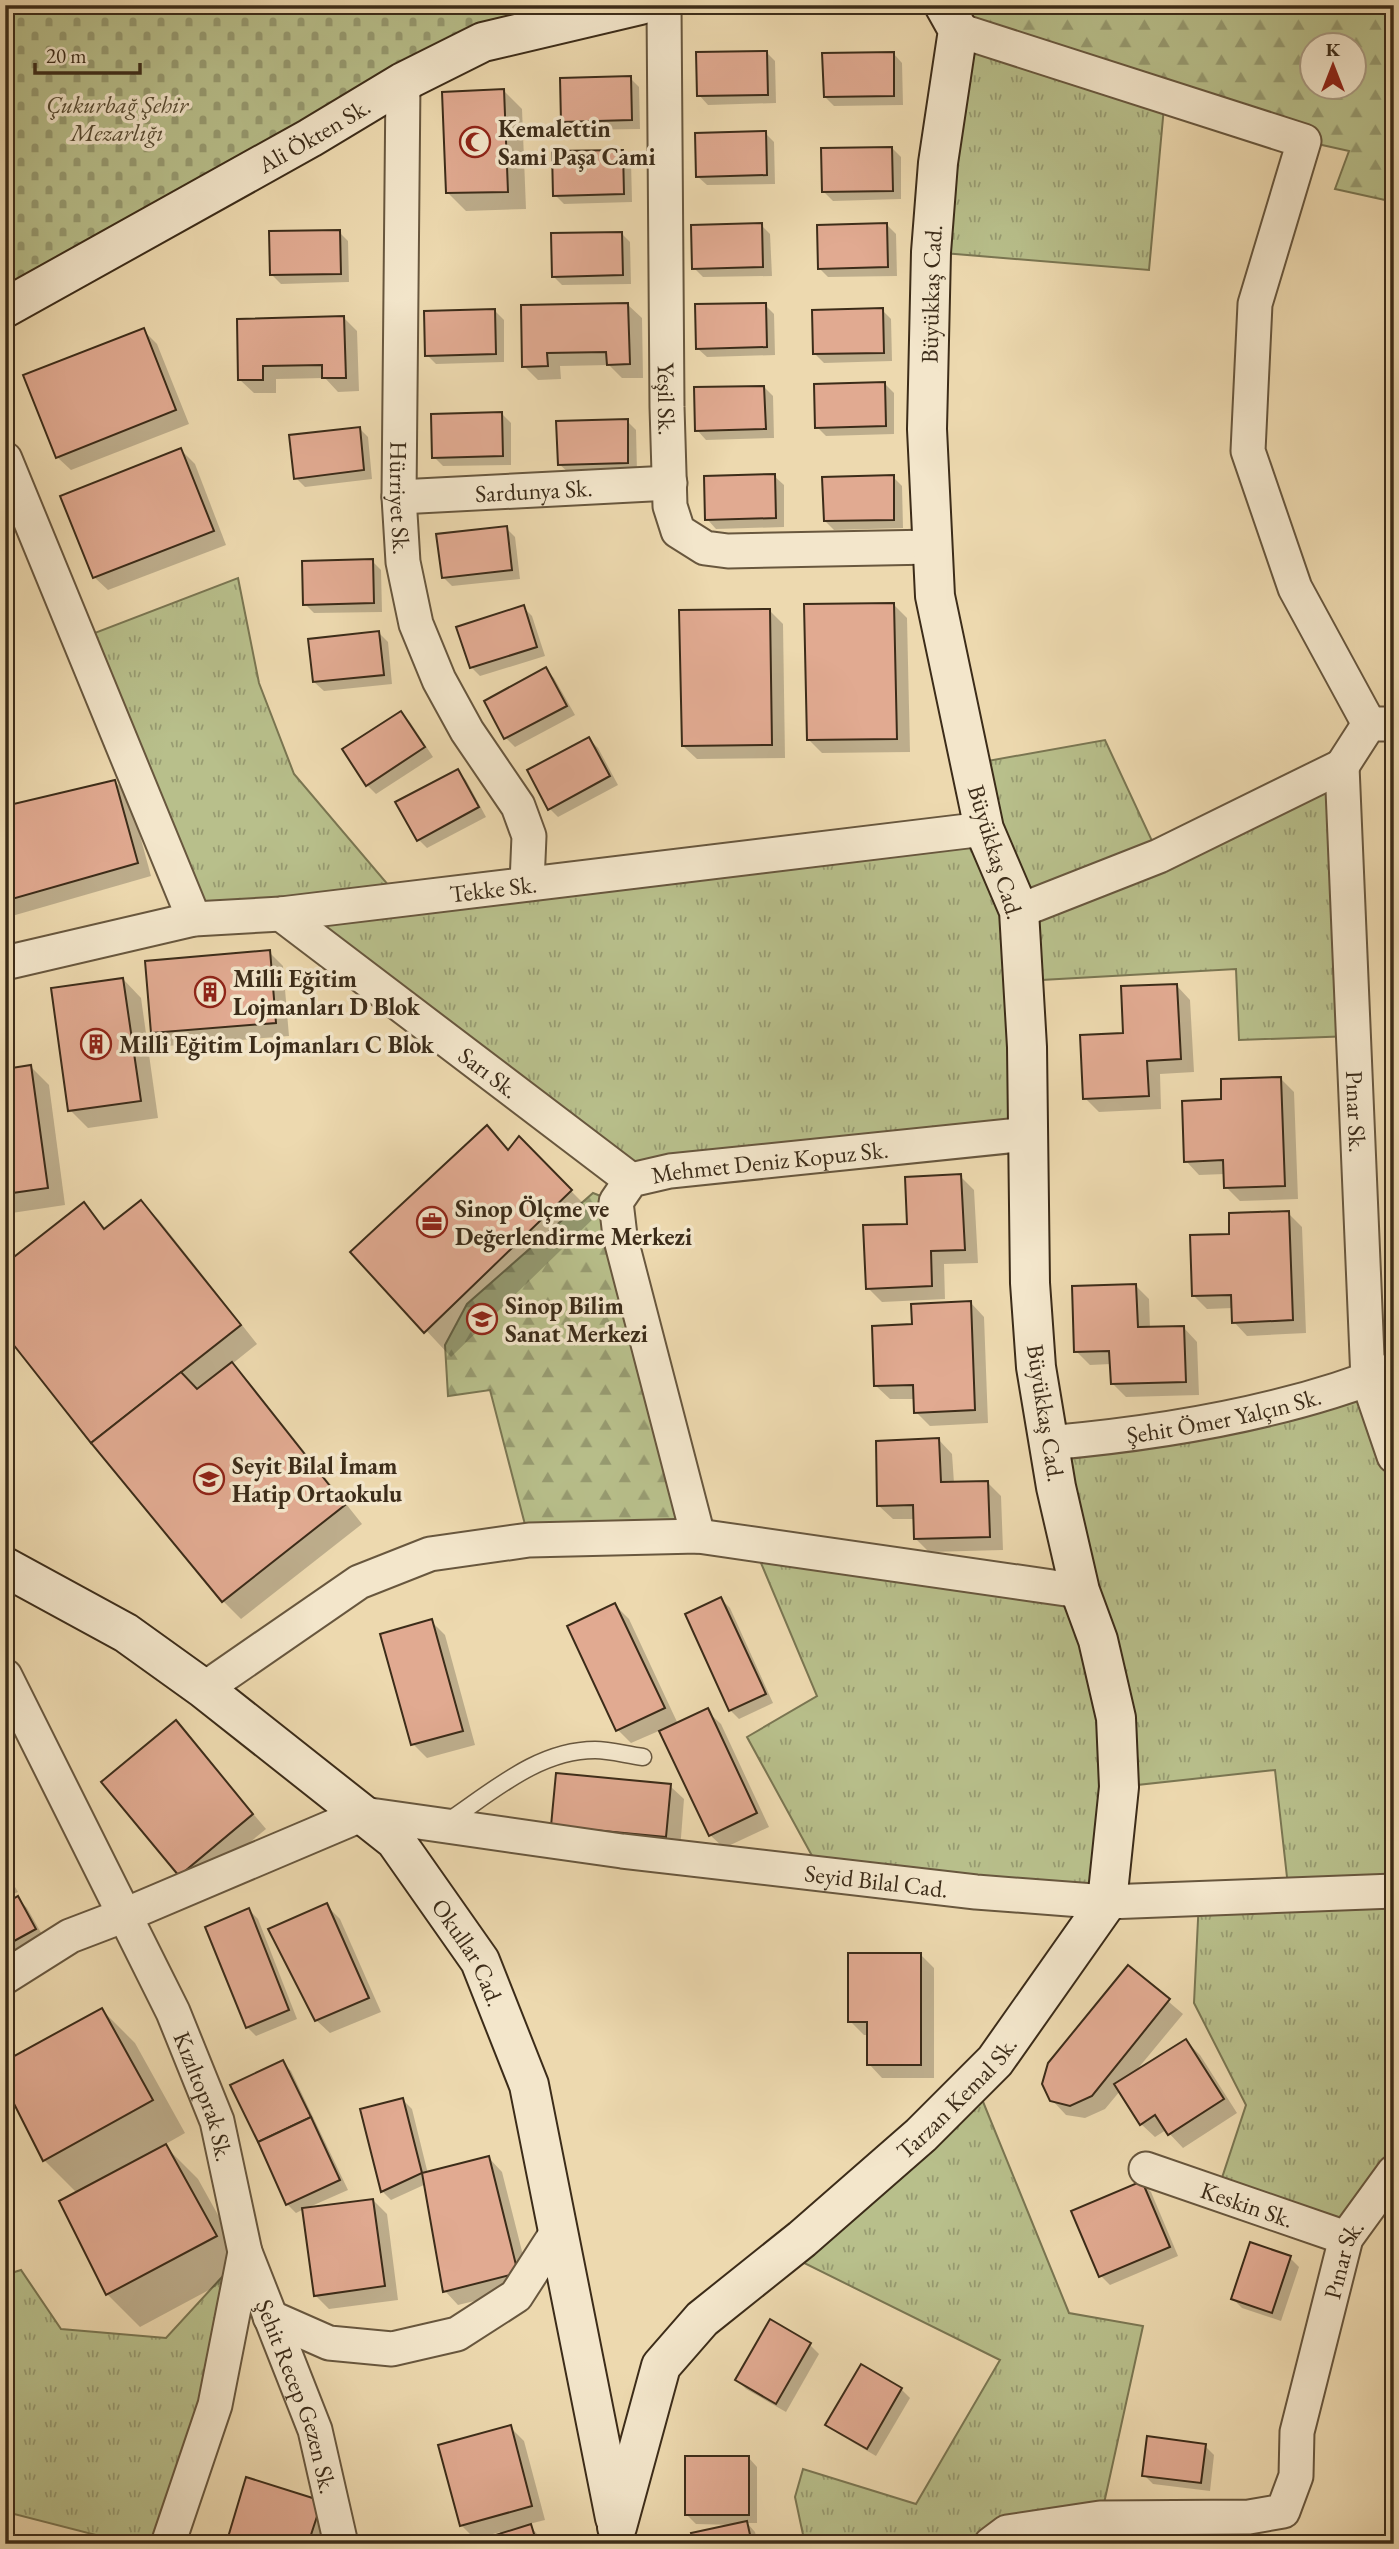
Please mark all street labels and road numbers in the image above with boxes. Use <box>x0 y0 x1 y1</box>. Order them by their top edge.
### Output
street label: Ali Ökten Sk. <box>251 90 376 180</box>
street label: Büyükkaş Cad. <box>913 223 949 364</box>
street label: Yeşil Sk. <box>651 362 683 436</box>
street label: Hürriyet Sk. <box>383 441 418 556</box>
street label: Sardunya Sk. <box>474 472 593 509</box>
street label: Büyükkaş Cad. <box>961 781 1031 923</box>
street label: Tekke Sk. <box>448 868 539 909</box>
street label: Sarı Sk. <box>453 1039 525 1105</box>
street label: Pınar Sk. <box>1339 1070 1374 1153</box>
street label: Mehmet Deniz Kopuz Sk. <box>648 1133 890 1190</box>
street label: Büyükkaş Cad. <box>1020 1342 1072 1484</box>
street label: Şehit Ömer Yalçın Sk. <box>1124 1380 1325 1450</box>
street label: Seyid Bilal Cad. <box>803 1857 950 1904</box>
street label: Okullar Cad. <box>425 1892 512 2010</box>
street label: Kızıltoprak Sk. <box>167 2027 241 2164</box>
street label: Tarzan Kemal Sk. <box>889 2030 1023 2165</box>
street label: Keskin Sk. <box>1197 2174 1298 2234</box>
street label: Pınar Sk. <box>1316 2213 1370 2302</box>
street label: Şehit Recep Gezen Sk. <box>250 2295 345 2497</box>

